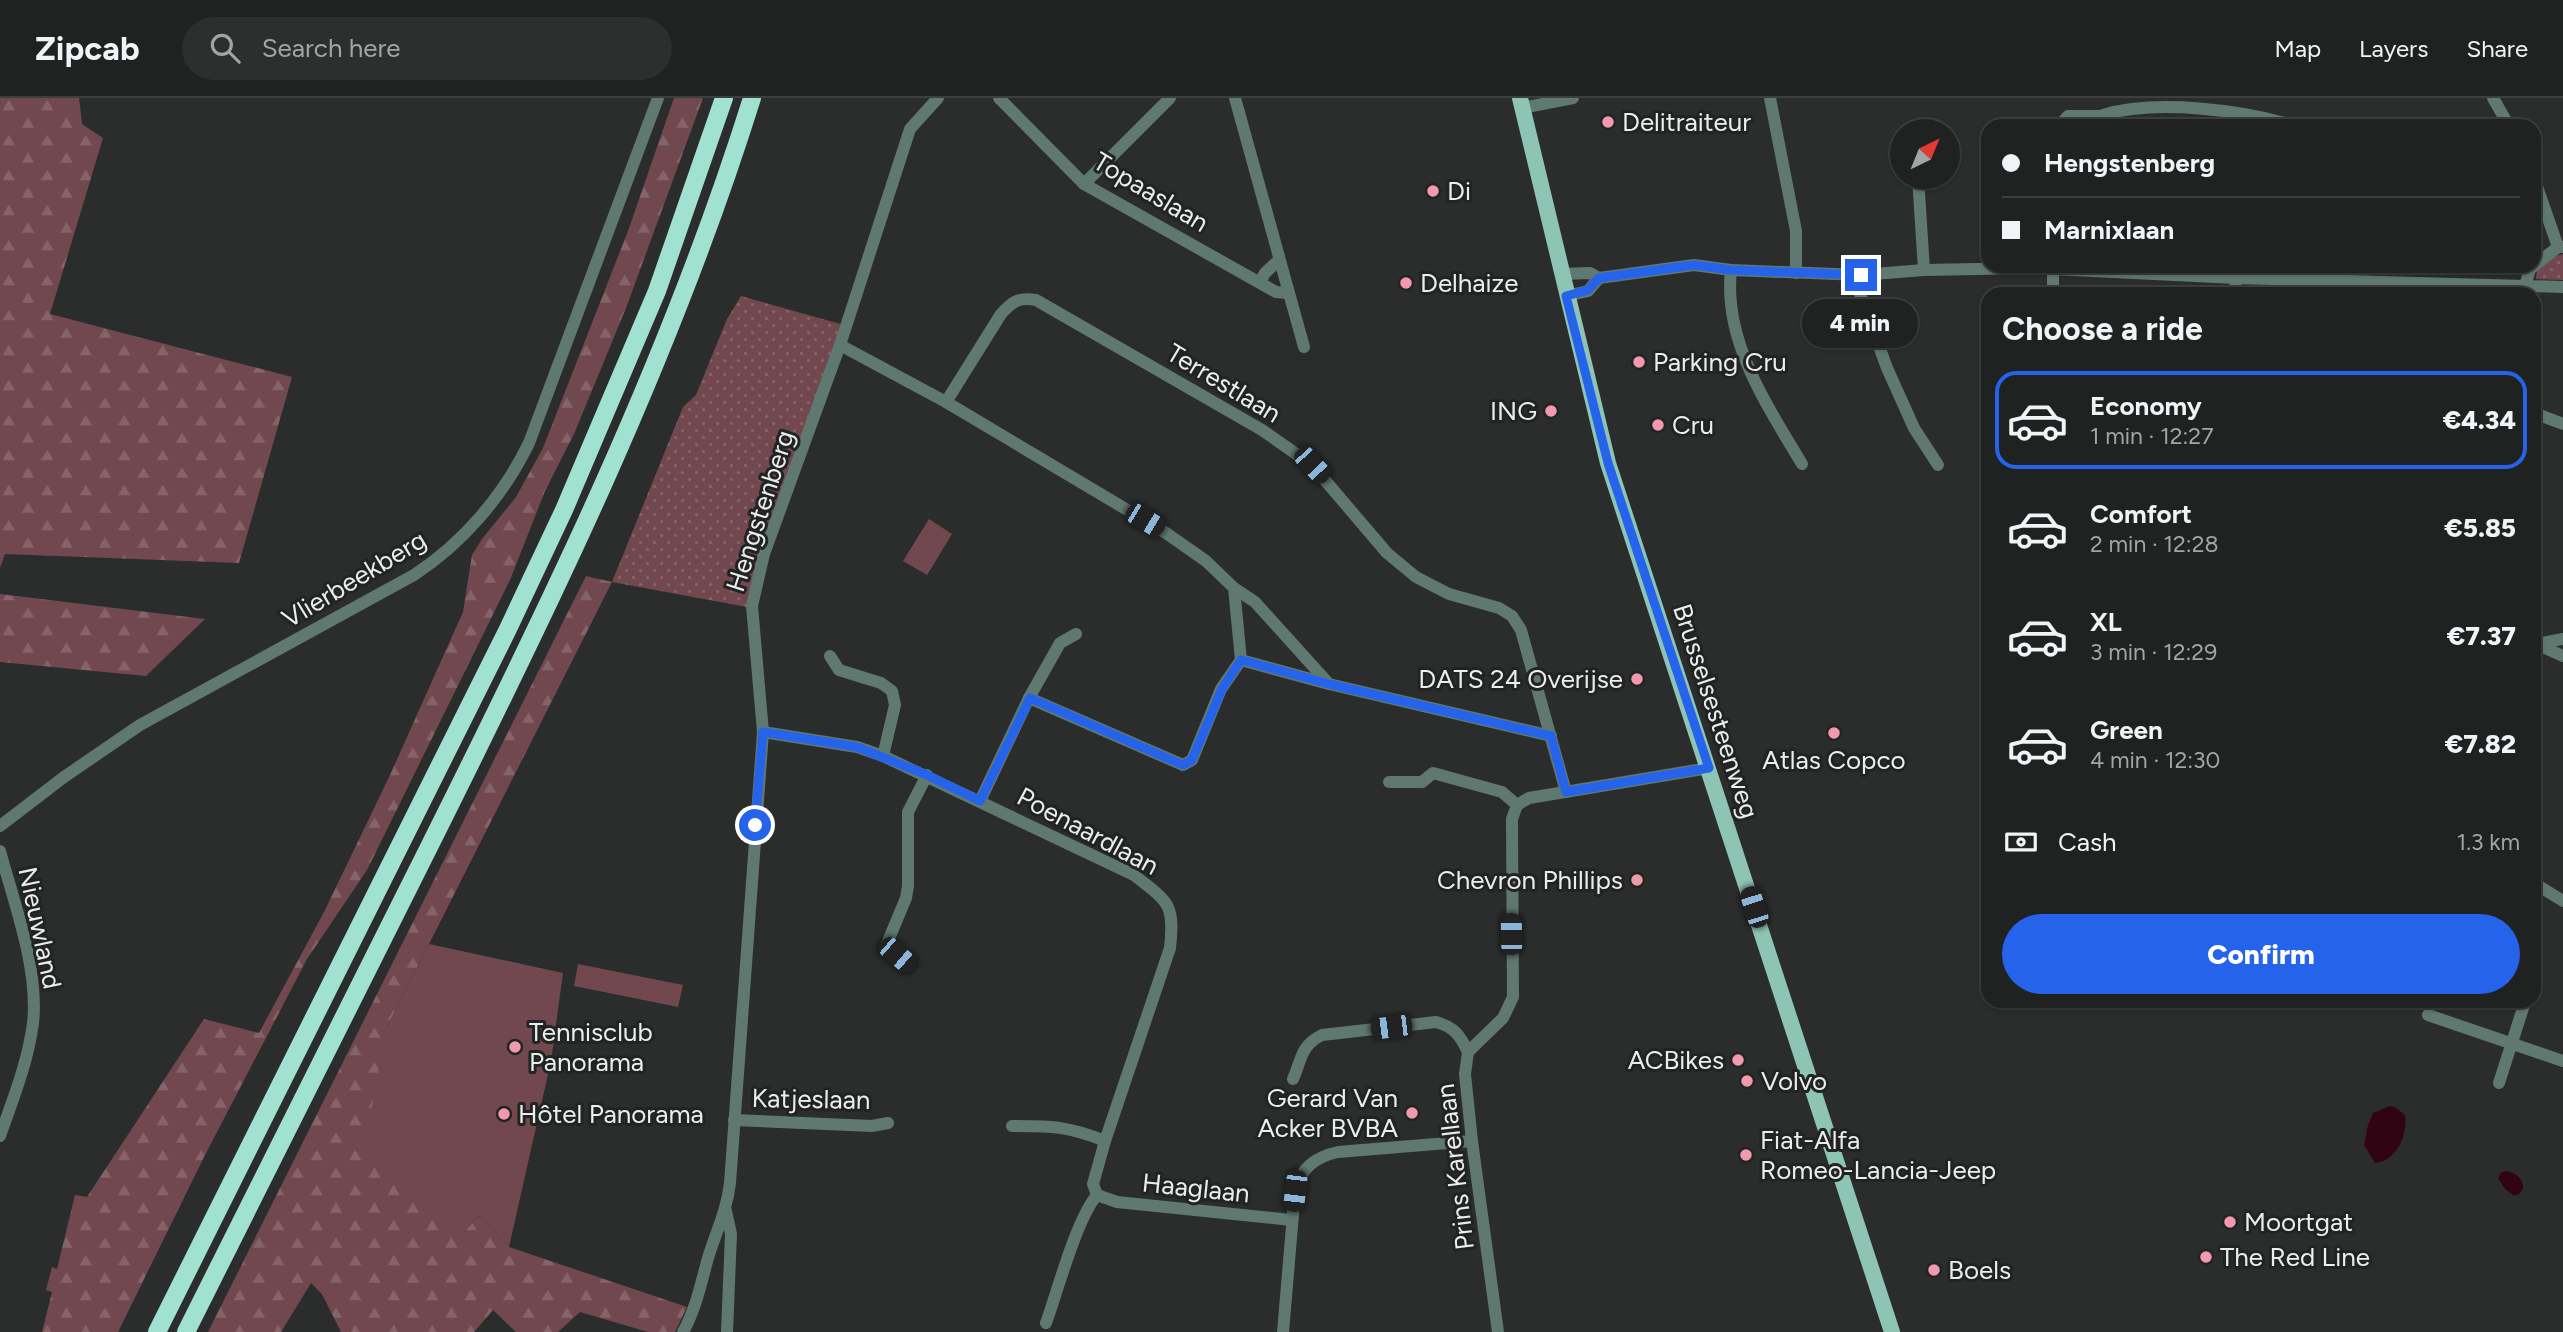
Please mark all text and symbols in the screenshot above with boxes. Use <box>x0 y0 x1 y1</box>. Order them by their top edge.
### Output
search box <box>182 17 672 80</box>
text: Zipcab <box>35 29 140 68</box>
icon: search <box>206 29 244 67</box>
text: Search here <box>262 32 401 64</box>
text: Map <box>2274 34 2321 63</box>
text: Layers <box>2359 34 2428 63</box>
text: Share <box>2466 34 2528 63</box>
place label: Delitraiteur <box>1622 106 1751 138</box>
marker: Delitraiteur <box>1600 114 1616 130</box>
north arrow <box>1890 119 1960 189</box>
map controls <box>1890 119 1960 189</box>
street label: Topaaslaan <box>1088 145 1214 239</box>
text: Hengstenberg <box>2044 147 2215 179</box>
place label: Di <box>1447 175 1471 207</box>
marker: Di <box>1425 183 1441 199</box>
text: Marnixlaan <box>2044 214 2174 246</box>
route end <box>1845 259 1877 291</box>
place label: Delhaize <box>1420 267 1519 299</box>
marker: Delhaize <box>1398 275 1414 291</box>
callout: 4 min <box>1803 300 1919 348</box>
text: 4 min <box>1830 309 1890 337</box>
text: Choose a ride <box>2002 310 2203 348</box>
street label: Terrestlaan <box>1161 336 1287 430</box>
place label: Parking Cru <box>1653 346 1787 378</box>
marker: Parking Cru <box>1631 354 1647 370</box>
icon: car <box>2006 389 2069 452</box>
text: Economy <box>2090 390 2202 422</box>
place label: ING <box>1490 395 1537 427</box>
marker: ING <box>1543 403 1559 419</box>
text: €4.34 <box>2443 404 2516 436</box>
place label: Cru <box>1672 409 1714 441</box>
marker: Cru <box>1650 417 1666 433</box>
text: 1 min · 12:27 <box>2090 422 2214 450</box>
street label: Hengstenberg <box>719 426 801 596</box>
car <box>1290 442 1335 488</box>
icon: car <box>2006 497 2069 560</box>
text: Comfort <box>2090 498 2192 530</box>
car <box>1122 500 1169 540</box>
text: €5.85 <box>2444 512 2516 544</box>
street label: Vlierbeekberg <box>276 523 432 635</box>
text: 2 min · 12:28 <box>2090 530 2219 558</box>
street label: Brusselsesteenweg <box>1666 600 1766 822</box>
icon: car <box>2006 605 2069 668</box>
text: XL <box>2090 606 2122 638</box>
text: €7.37 <box>2447 620 2516 652</box>
text: 3 min · 12:29 <box>2090 638 2217 666</box>
place label: DATS 24 Overijse <box>1418 663 1623 695</box>
marker: DATS 24 Overijse <box>1629 671 1645 687</box>
icon: car <box>2006 713 2069 776</box>
text: Green <box>2090 714 2163 746</box>
marker: Atlas Copco <box>1826 725 1842 741</box>
text: €7.82 <box>2445 728 2516 760</box>
place label: Atlas Copco <box>1762 744 1906 776</box>
text: 4 min · 12:30 <box>2090 746 2220 774</box>
street label: Poenaardlaan <box>1012 780 1164 882</box>
route start <box>739 809 771 841</box>
icon: cash <box>2002 823 2040 861</box>
text: Cash <box>2058 826 2117 858</box>
text: 1.3 km <box>2457 828 2520 856</box>
street label: Nieuwland <box>11 864 69 992</box>
place label: Chevron Phillips <box>1437 864 1623 896</box>
marker: Chevron Phillips <box>1629 872 1645 888</box>
car <box>1738 884 1771 930</box>
car <box>1501 913 1522 955</box>
button: Confirm <box>2002 914 2520 994</box>
car <box>875 933 920 977</box>
car <box>1369 1014 1414 1040</box>
place label: Tennisclub Panorama <box>529 1016 653 1078</box>
marker: Tennisclub Panorama <box>507 1039 523 1055</box>
place label: ACBikes <box>1628 1044 1724 1076</box>
marker: ACBikes <box>1730 1052 1746 1068</box>
place label: Volvo <box>1761 1065 1827 1097</box>
marker: Volvo <box>1739 1073 1755 1089</box>
street label: Katjeslaan <box>751 1082 871 1116</box>
place label: Gerard Van Acker BVBA <box>1257 1082 1398 1144</box>
street label: Prins Karellaan <box>1429 1082 1481 1252</box>
place label: Hôtel Panorama <box>518 1098 704 1130</box>
marker: Gerard Van Acker BVBA <box>1404 1105 1420 1121</box>
marker: Hôtel Panorama <box>496 1106 512 1122</box>
place label: Fiat-Alfa Romeo-Lancia-Jeep <box>1760 1124 1996 1186</box>
marker: Fiat-Alfa Romeo-Lancia-Jeep <box>1738 1147 1754 1163</box>
street label: Haaglaan <box>1141 1166 1251 1210</box>
car <box>1283 1169 1308 1213</box>
place label: Moortgat <box>2244 1206 2353 1238</box>
marker: Moortgat <box>2222 1214 2238 1230</box>
place label: The Red Line <box>2220 1241 2370 1273</box>
marker: The Red Line <box>2198 1249 2214 1265</box>
place label: Boels <box>1948 1254 2011 1286</box>
marker: Boels <box>1926 1262 1942 1278</box>

